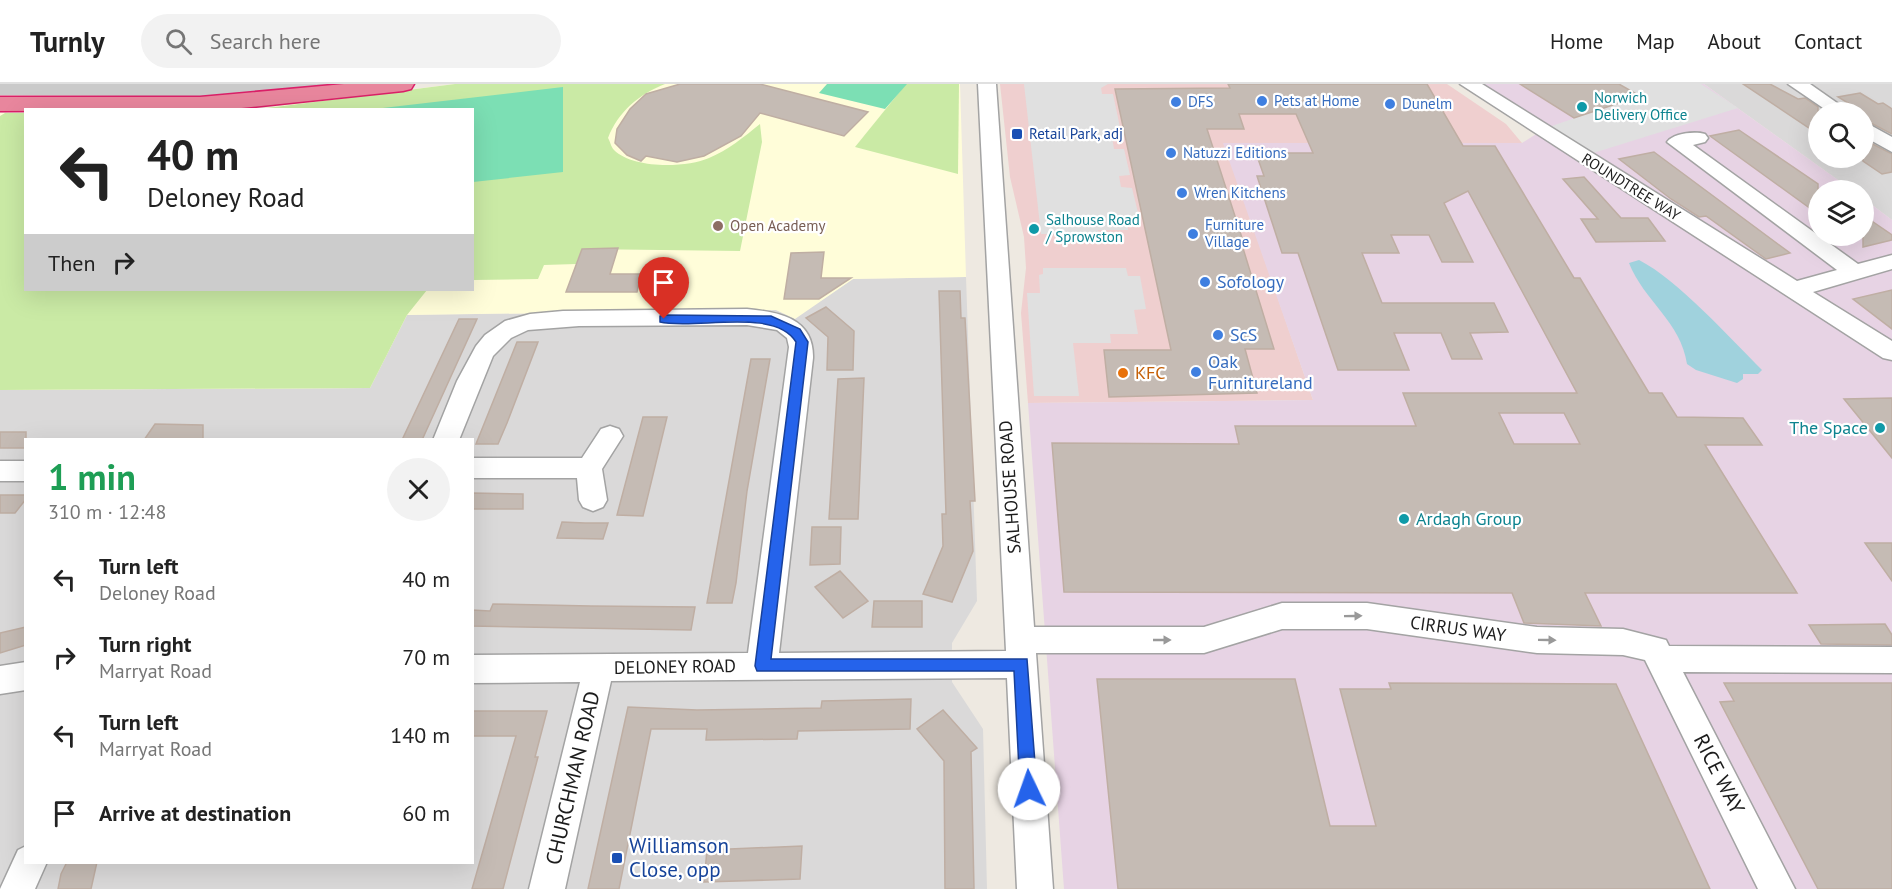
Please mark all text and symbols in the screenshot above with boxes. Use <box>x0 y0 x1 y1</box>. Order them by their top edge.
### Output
search box <box>141 14 561 68</box>
text: Turnly <box>30 23 105 60</box>
icon: search <box>162 25 195 58</box>
text: Search here <box>210 27 321 55</box>
text: Home <box>1550 28 1603 55</box>
text: Map <box>1636 28 1675 55</box>
text: About <box>1708 28 1761 55</box>
text: Contact <box>1794 28 1862 55</box>
place label: Norwich Delivery Office <box>1594 88 1687 124</box>
place label: Pets at Home <box>1274 91 1359 110</box>
place label: DFS <box>1188 92 1214 111</box>
marker: Pets at Home <box>1255 94 1269 108</box>
place label: Dunelm <box>1402 94 1452 113</box>
marker: DFS <box>1169 95 1183 109</box>
marker: Dunelm <box>1383 97 1397 111</box>
marker: Norwich Delivery Office <box>1575 100 1589 114</box>
map controls <box>1808 102 1874 246</box>
button: search <box>1808 102 1874 168</box>
place label: Retail Park, adj <box>1029 124 1123 143</box>
text: 40 m <box>147 127 239 182</box>
marker: Retail Park, adj <box>1010 127 1024 141</box>
icon: left <box>48 132 126 210</box>
place label: Natuzzi Editions <box>1183 143 1287 162</box>
marker: Natuzzi Editions <box>1164 146 1178 160</box>
street label: ROUNDTREE WAY <box>1578 149 1685 225</box>
text: Deloney Road <box>147 180 305 214</box>
button: layers <box>1808 180 1874 246</box>
place label: Wren Kitchens <box>1194 183 1286 202</box>
marker: Wren Kitchens <box>1175 186 1189 200</box>
place label: Salhouse Road / Sprowston <box>1045 210 1140 246</box>
place label: Furniture Village <box>1204 215 1264 251</box>
place label: Open Academy <box>730 216 825 235</box>
marker: Open Academy <box>711 219 725 233</box>
marker: Salhouse Road / Sprowston <box>1027 222 1041 236</box>
marker: Furniture Village <box>1186 227 1200 241</box>
icon: right <box>107 246 140 279</box>
text: Then <box>48 249 95 277</box>
pin <box>638 257 689 319</box>
icon: arrive <box>647 266 680 299</box>
place label: Sofology <box>1217 270 1285 293</box>
marker: Sofology <box>1198 275 1212 289</box>
place label: ScS <box>1230 323 1257 346</box>
marker: ScS <box>1211 328 1225 342</box>
place label: Oak Furnitureland <box>1208 350 1313 394</box>
place label: KFC <box>1135 361 1166 384</box>
marker: Oak Furnitureland <box>1189 365 1203 379</box>
marker: KFC <box>1116 366 1130 380</box>
place label: The Space <box>1789 416 1868 439</box>
street label: SALHOUSE ROAD <box>993 420 1026 554</box>
marker: The Space <box>1873 421 1887 435</box>
text: 1 min <box>48 453 136 500</box>
button: close <box>387 458 450 521</box>
text: 310 m · 12:48 <box>48 499 166 525</box>
place label: Ardagh Group <box>1416 507 1522 530</box>
marker: Ardagh Group <box>1397 512 1411 526</box>
text: Turn left <box>99 552 179 580</box>
icon: left <box>48 563 81 596</box>
text: 40 m <box>402 565 450 593</box>
text: Deloney Road <box>99 580 216 606</box>
street label: CIRRUS WAY <box>1409 610 1507 647</box>
one-way arrow <box>1344 611 1363 621</box>
text: Turn right <box>99 630 191 658</box>
one-way arrow <box>1152 635 1171 645</box>
one-way arrow <box>1537 636 1556 645</box>
icon: right <box>48 641 81 674</box>
text: 70 m <box>402 643 450 671</box>
street label: DELONEY ROAD <box>614 654 736 679</box>
text: Marryat Road <box>99 658 212 684</box>
street label: CHURCHMAN ROAD <box>539 688 606 867</box>
text: Turn left <box>99 708 179 736</box>
icon: left <box>48 719 81 752</box>
text: 140 m <box>390 721 450 749</box>
street label: RICE WAY <box>1688 729 1751 819</box>
text: Marryat Road <box>99 736 212 762</box>
position arrow <box>997 757 1061 821</box>
icon: arrive <box>48 797 81 830</box>
text: Arrive at destination <box>99 799 291 827</box>
text: 60 m <box>402 799 450 827</box>
place label: Williamson Close, opp <box>629 832 729 883</box>
marker: Williamson Close, opp <box>610 851 624 865</box>

